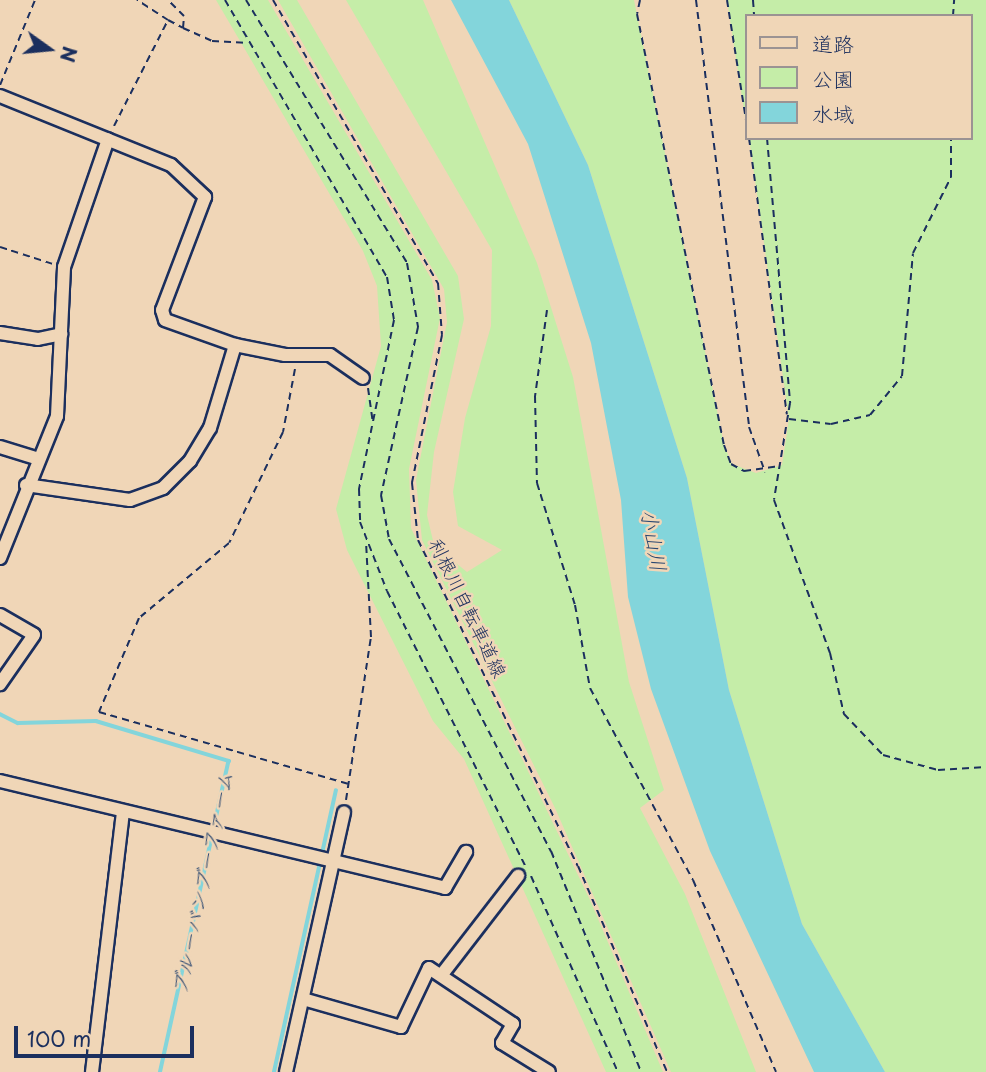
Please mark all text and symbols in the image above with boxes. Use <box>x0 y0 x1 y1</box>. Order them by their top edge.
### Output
north arrow <box>14 14 84 84</box>
legend <box>744 14 972 140</box>
text: 道路 <box>812 27 854 59</box>
text: N <box>54 44 85 65</box>
text: 公園 <box>812 62 854 94</box>
text: 水域 <box>812 97 854 129</box>
water label: 小山川 <box>637 507 673 573</box>
street label: 利根川自転車道線 <box>424 535 512 681</box>
water label: ブルーバンブーファーム <box>165 768 237 998</box>
scale bar <box>18 1012 198 1056</box>
text: 100 m <box>27 1022 91 1054</box>

